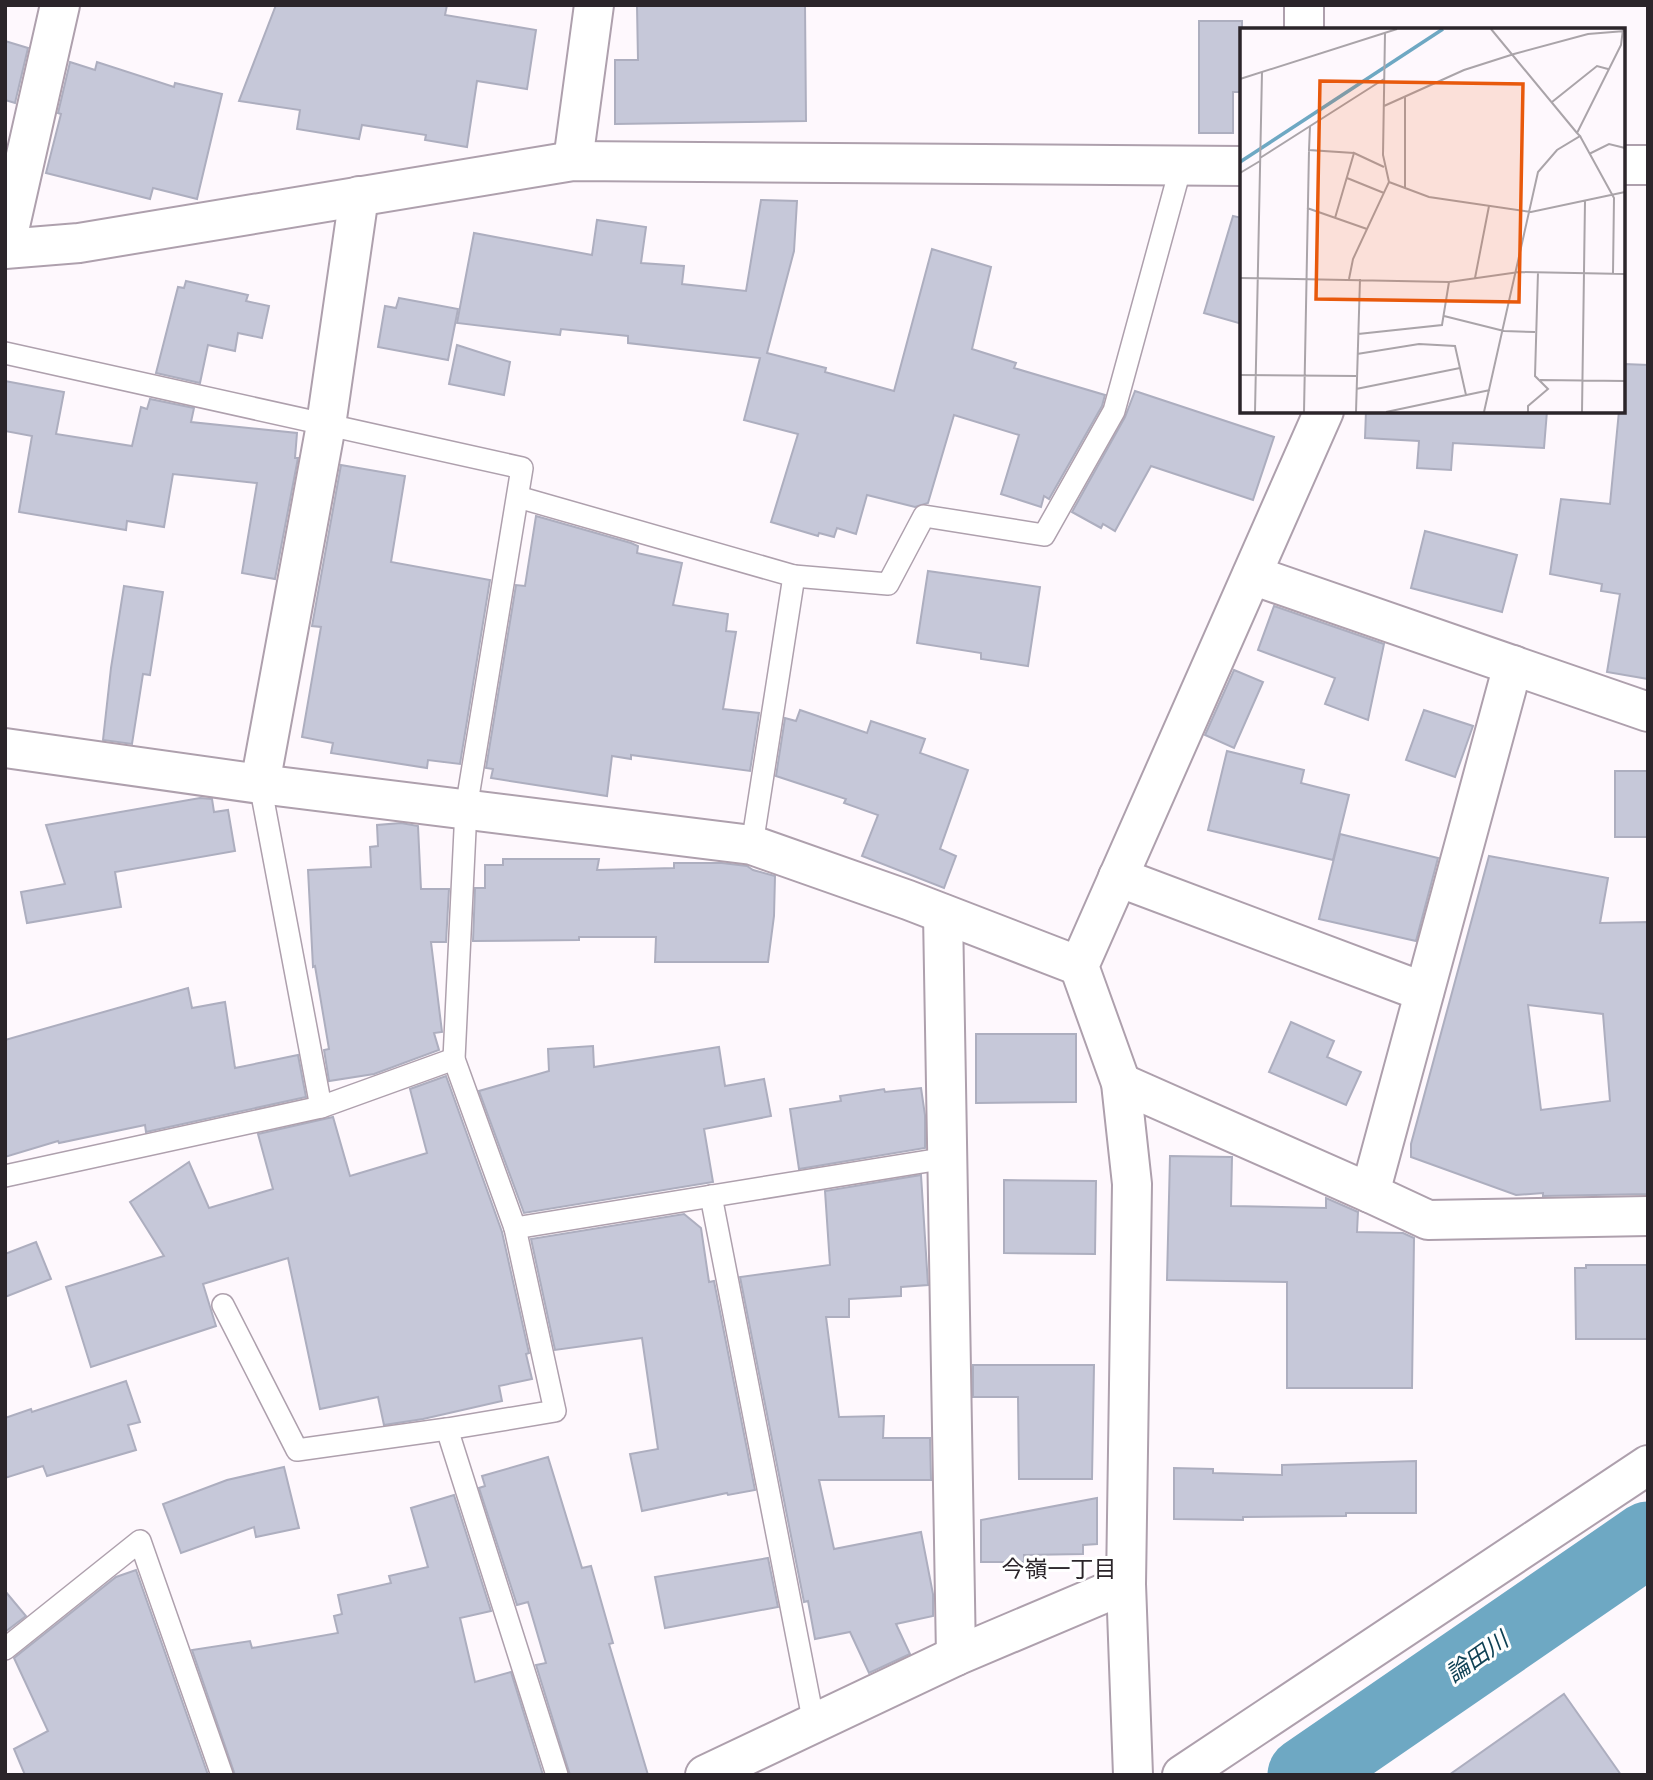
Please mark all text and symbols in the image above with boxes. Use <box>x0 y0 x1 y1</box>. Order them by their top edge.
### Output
inset map <box>1240 28 1625 413</box>
district label: 今嶺一丁目 <box>1002 1556 1117 1583</box>
water label: 論田川 <box>1441 1625 1516 1688</box>

